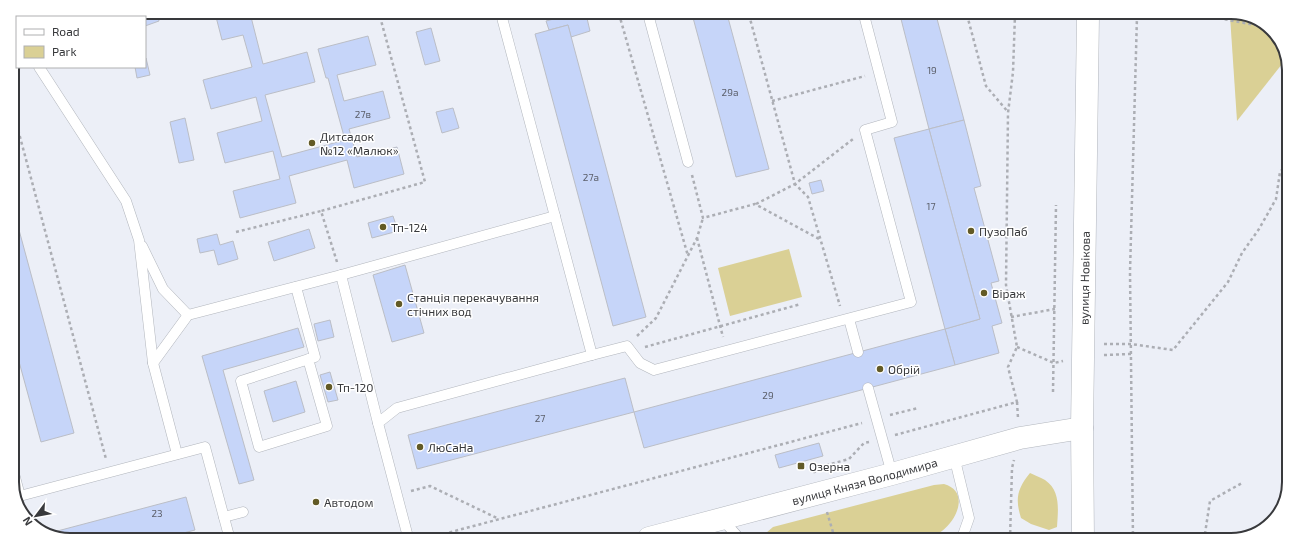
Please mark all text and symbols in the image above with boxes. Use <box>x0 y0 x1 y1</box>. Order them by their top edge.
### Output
legend <box>16 16 146 68</box>
text: Road <box>52 24 80 38</box>
text: Park <box>52 44 77 58</box>
house number: 19 <box>927 64 937 76</box>
house number: 29а <box>722 86 738 98</box>
house number: 27в <box>355 108 371 120</box>
place label: Дитсадок №12 «Малюк» <box>320 129 399 157</box>
marker: Дитсадок №12 «Малюк» <box>307 138 317 148</box>
house number: 27а <box>583 171 599 183</box>
house number: 17 <box>926 200 936 212</box>
place label: Тп-124 <box>391 220 428 234</box>
marker: Тп-124 <box>378 222 388 232</box>
place label: ПузоПаб <box>979 224 1028 239</box>
marker: ПузоПаб <box>966 226 976 236</box>
street label: вулиця Новікова <box>1077 231 1092 325</box>
place label: Віраж <box>992 286 1026 300</box>
marker: Віраж <box>979 288 989 298</box>
place label: Станція перекачування стічних вод <box>407 290 539 318</box>
marker: Станція перекачування стічних вод <box>394 299 404 309</box>
place label: Обрiй <box>888 362 920 376</box>
marker: Обрiй <box>875 364 885 374</box>
place label: Тп-120 <box>337 380 374 394</box>
marker: Тп-120 <box>324 382 334 392</box>
house number: 29 <box>762 389 774 401</box>
house number: 27 <box>535 412 545 424</box>
place label: ЛюСаНа <box>428 440 473 454</box>
marker: ЛюСаНа <box>415 442 425 452</box>
street label: вулиця Князя Володимира <box>790 455 939 507</box>
place label: Озерна <box>809 459 850 473</box>
marker: Озерна <box>796 461 806 471</box>
place label: Автодом <box>324 495 373 509</box>
north arrow <box>16 496 56 536</box>
marker: Автодом <box>311 497 321 507</box>
house number: 23 <box>151 507 163 519</box>
text: N <box>19 515 35 528</box>

